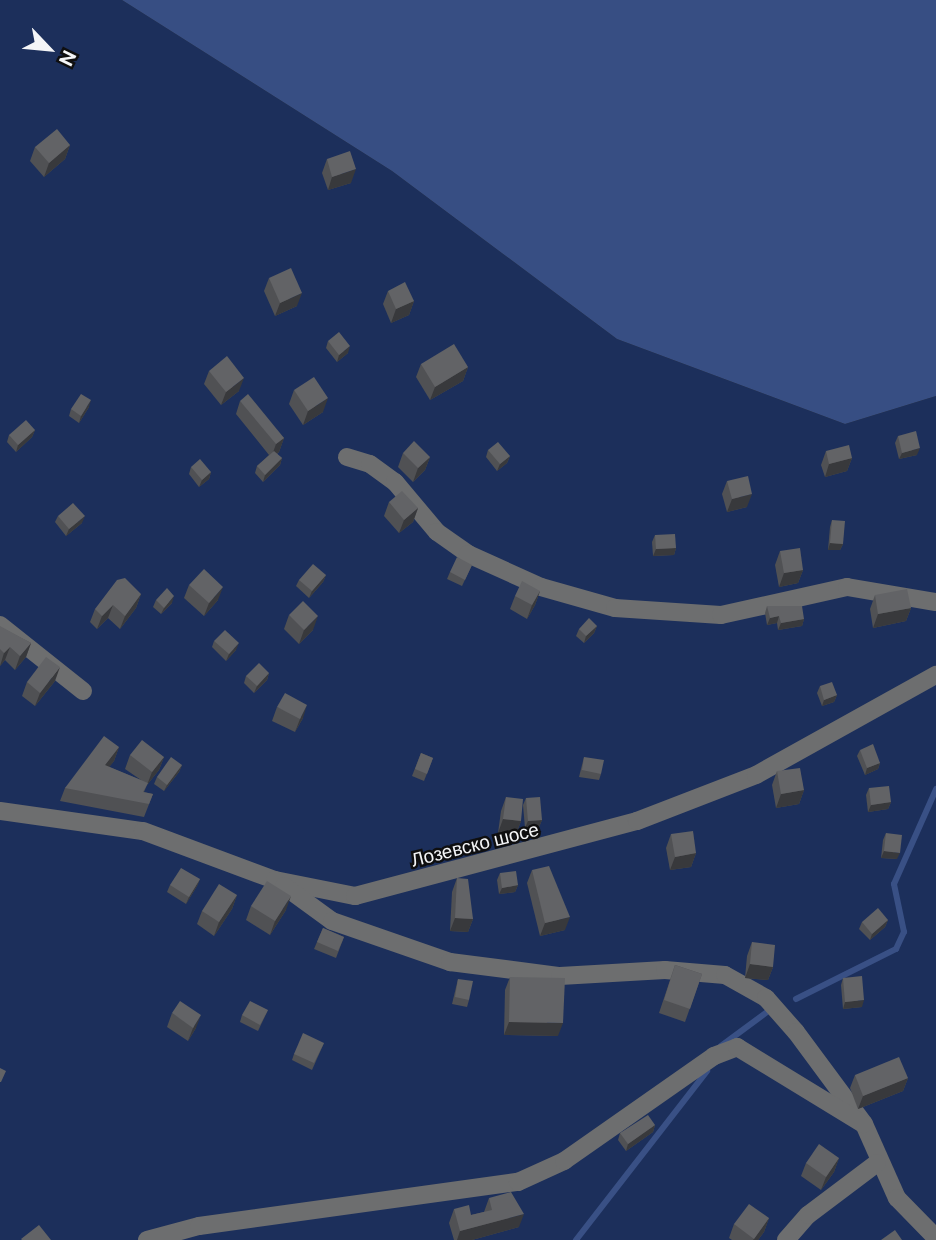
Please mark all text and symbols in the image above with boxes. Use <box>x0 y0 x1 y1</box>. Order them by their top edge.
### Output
north arrow <box>14 14 84 84</box>
text: N <box>55 47 81 70</box>
street label: Лозевско шосе <box>409 818 541 872</box>

